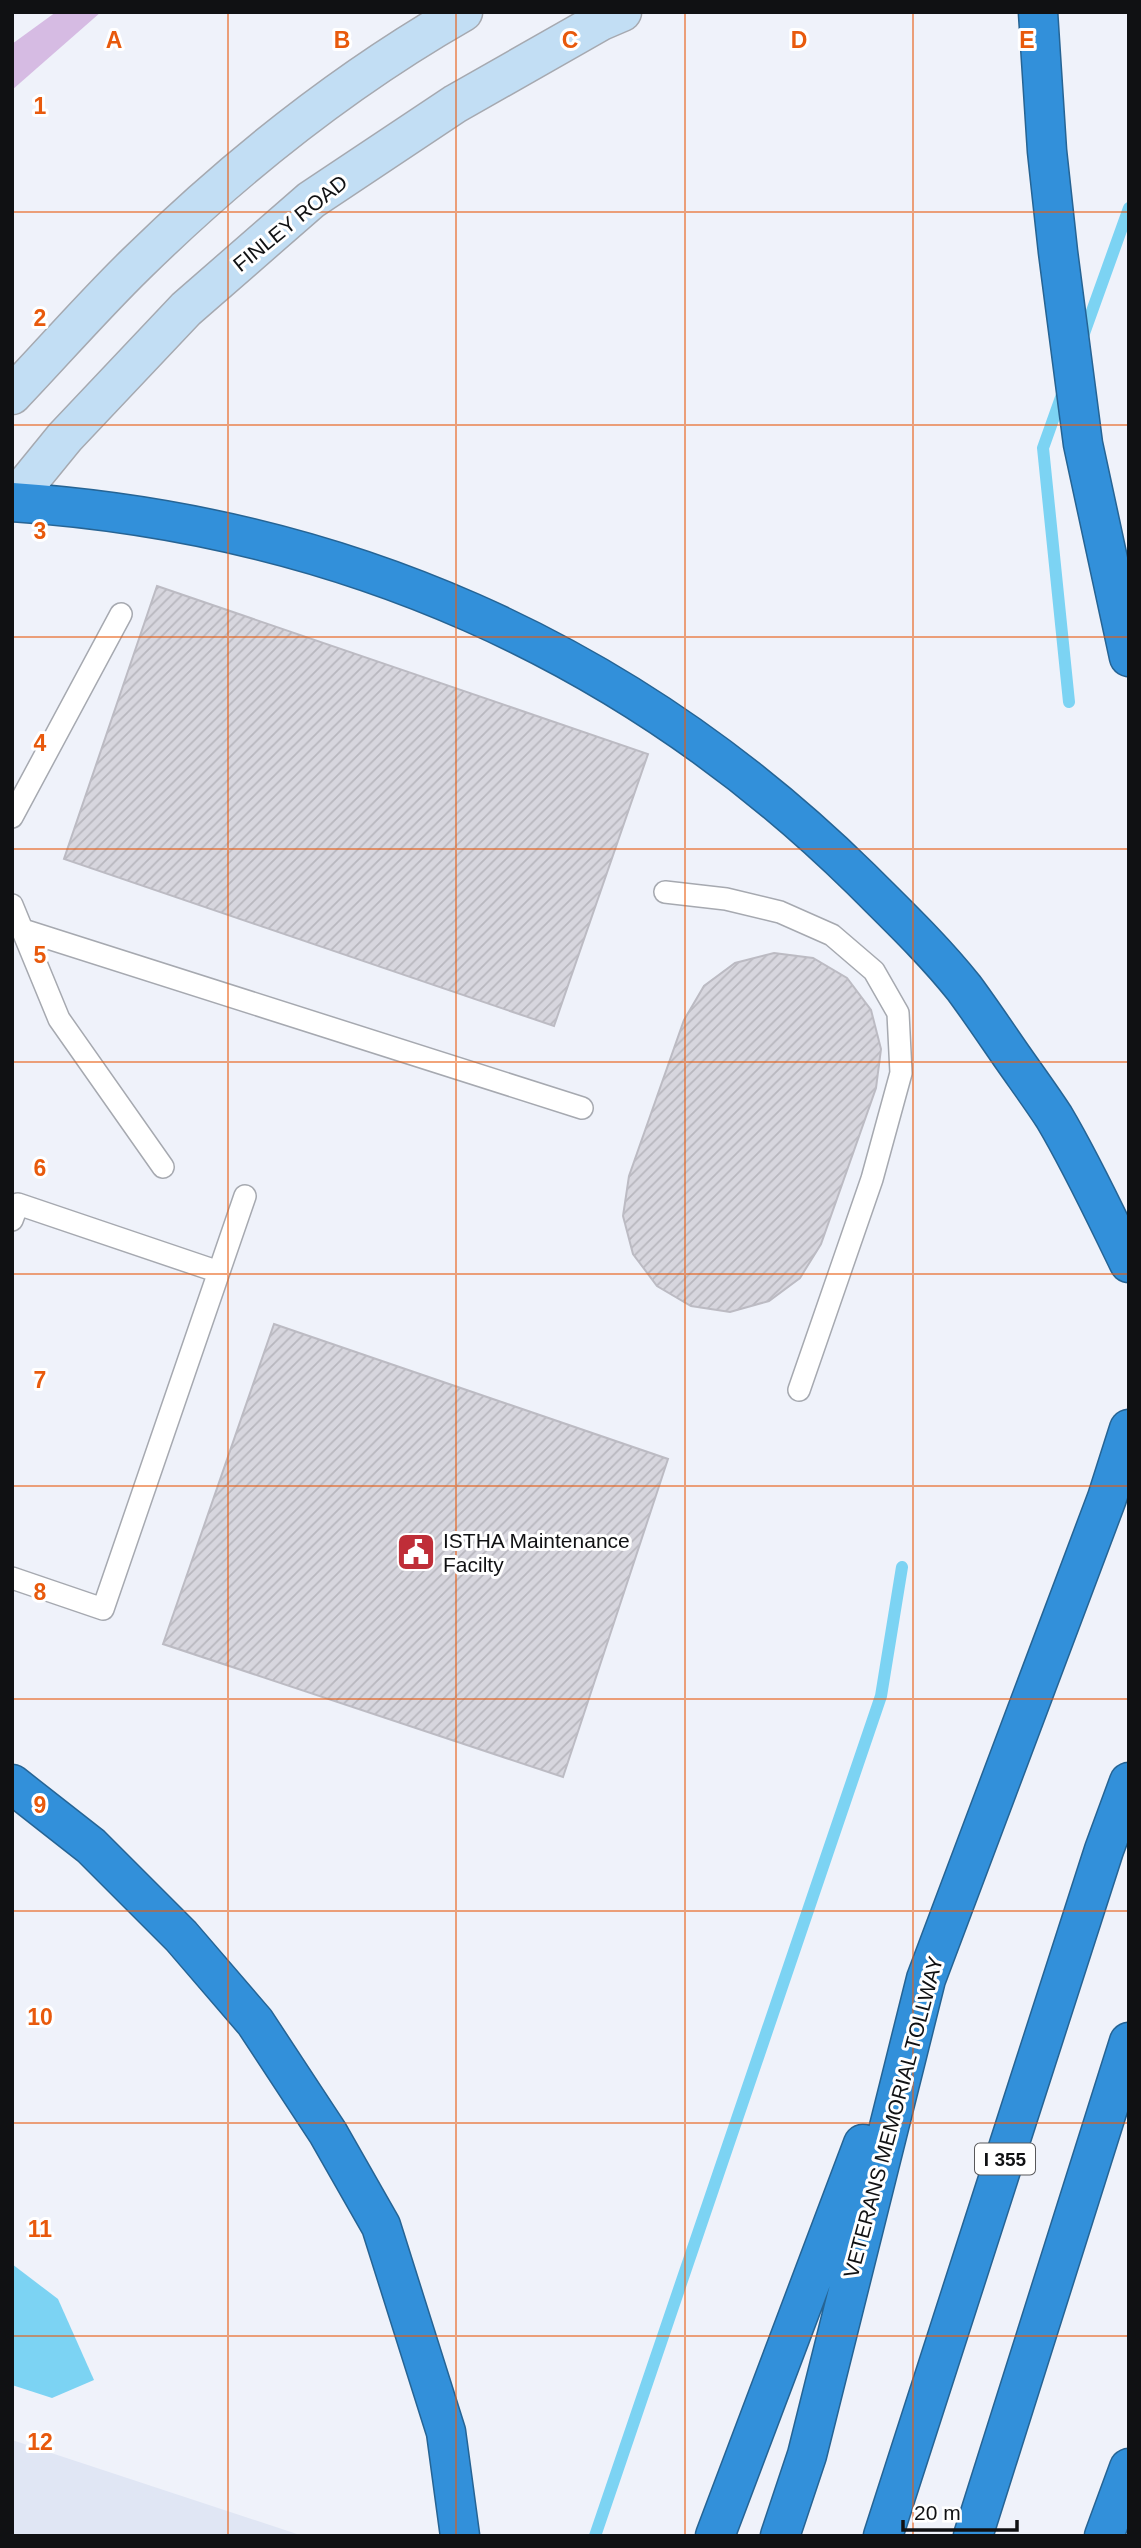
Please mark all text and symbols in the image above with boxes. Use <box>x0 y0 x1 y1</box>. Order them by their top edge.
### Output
text: A <box>106 27 122 53</box>
text: B <box>334 27 350 53</box>
text: C <box>562 27 578 53</box>
text: D <box>791 27 807 53</box>
text: E <box>1019 27 1035 53</box>
text: 1 <box>34 93 47 119</box>
street label: FINLEY ROAD <box>228 170 352 276</box>
text: 2 <box>34 305 46 331</box>
text: 3 <box>34 518 46 544</box>
text: 4 <box>34 730 47 756</box>
text: 5 <box>34 942 47 968</box>
text: 6 <box>34 1155 46 1181</box>
text: 7 <box>34 1367 46 1393</box>
place label: ISTHA Maintenance Facilty <box>443 1529 630 1576</box>
public building icon: ISTHA Maintenance Facilty <box>395 1531 437 1573</box>
text: 8 <box>34 1579 47 1605</box>
text: 9 <box>34 1792 46 1818</box>
street label: VETERANS MEMORIAL TOLLWAY <box>839 1954 947 2280</box>
text: 10 <box>27 2004 53 2030</box>
road number: I 355 <box>975 2144 1035 2174</box>
text: 11 <box>28 2216 52 2242</box>
text: 12 <box>27 2429 53 2455</box>
scale bar <box>903 2488 1017 2532</box>
text: 20 m <box>914 2501 961 2524</box>

